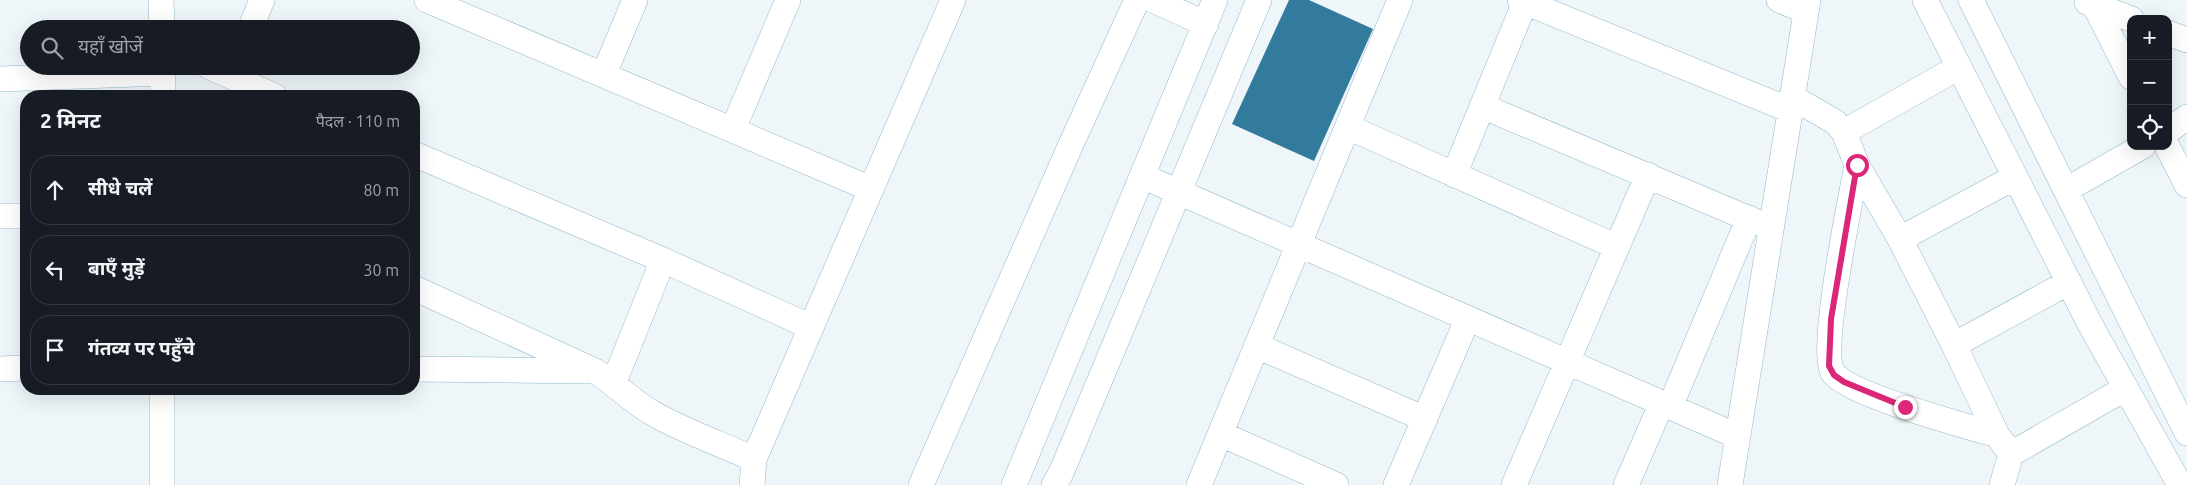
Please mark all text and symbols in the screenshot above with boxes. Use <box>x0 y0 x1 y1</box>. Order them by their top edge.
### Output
map controls <box>2127 15 2172 150</box>
button: + <box>2127 15 2172 60</box>
search box <box>20 20 420 75</box>
icon: search <box>38 34 66 62</box>
text: यहाँ खोजें <box>78 35 143 57</box>
button: − <box>2127 60 2172 105</box>
button: locate <box>2127 105 2172 150</box>
text: 2 मिनट <box>40 108 101 132</box>
text: पैदल · 110 m <box>316 112 400 130</box>
route start <box>1846 154 1869 177</box>
icon: ahead <box>41 176 69 204</box>
text: सीधे चलें <box>88 177 152 199</box>
text: 80 m <box>363 181 399 199</box>
icon: left <box>41 256 69 284</box>
text: बाएँ मुड़ें <box>88 257 145 279</box>
text: 30 m <box>363 261 399 279</box>
icon: arrive <box>41 336 69 364</box>
text: गंतव्य पर पहुँचे <box>88 337 195 359</box>
route end <box>1894 396 1917 419</box>

